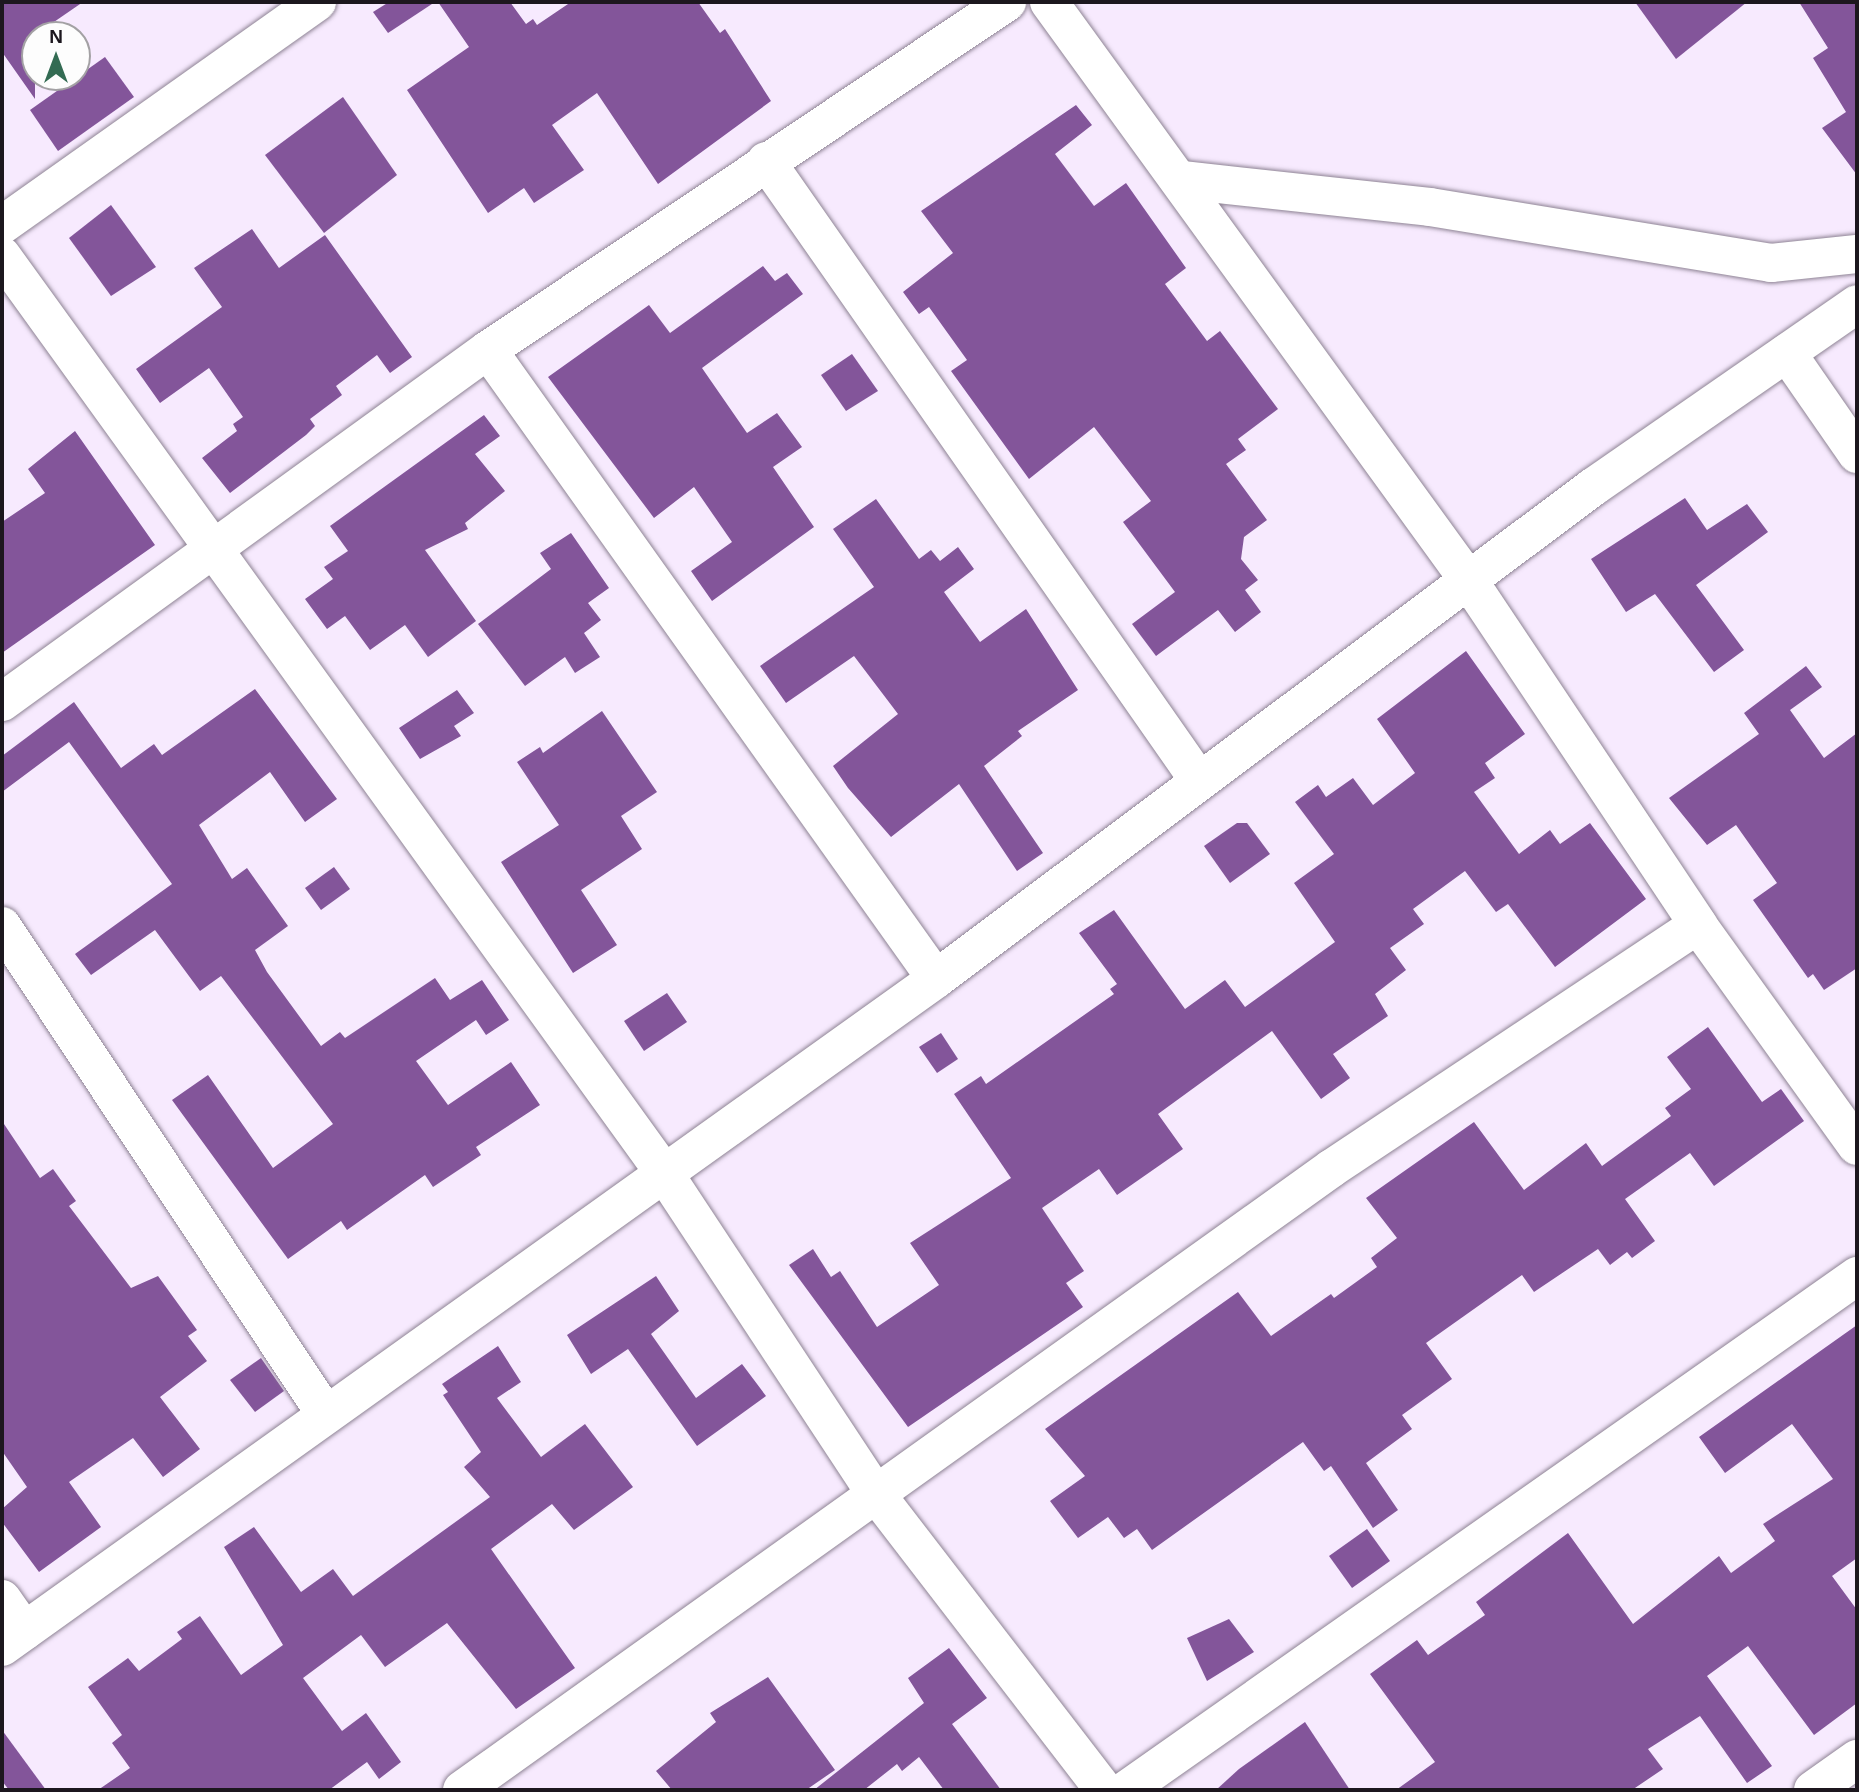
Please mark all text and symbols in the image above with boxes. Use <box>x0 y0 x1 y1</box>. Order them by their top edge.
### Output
north arrow <box>21 21 91 91</box>
text: N <box>49 26 63 47</box>

